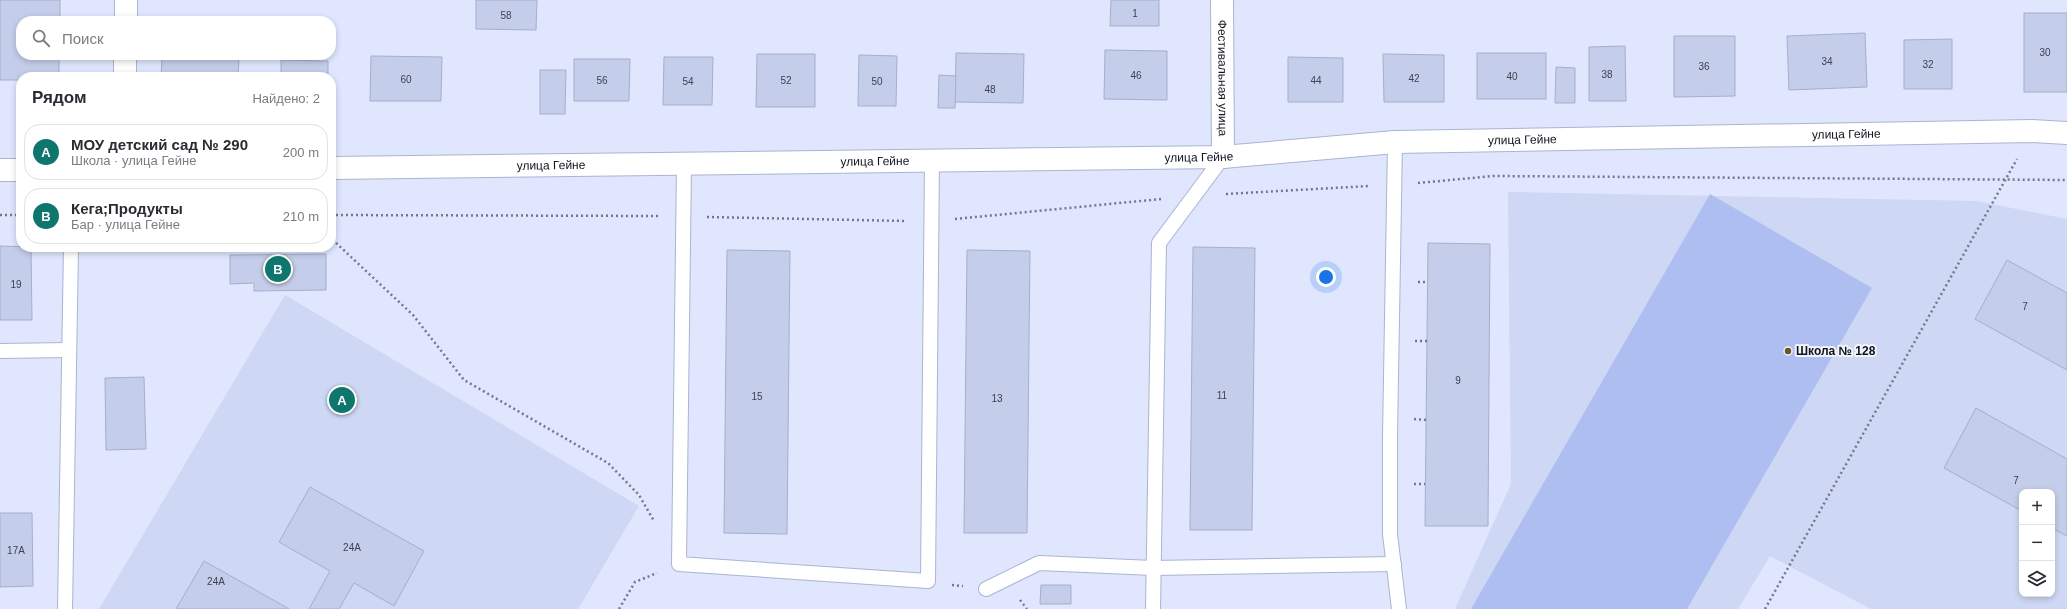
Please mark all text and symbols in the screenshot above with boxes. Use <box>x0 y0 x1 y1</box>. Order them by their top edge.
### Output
house number: 1 <box>1132 8 1138 19</box>
house number: 58 <box>500 10 512 21</box>
search box <box>16 16 336 60</box>
street label: Фестивальная улица <box>1215 20 1230 137</box>
icon: search <box>30 27 52 49</box>
text: Поиск <box>62 30 104 47</box>
house number: 30 <box>2039 47 2051 58</box>
house number: 34 <box>1821 56 1833 67</box>
house number: 32 <box>1922 59 1934 70</box>
house number: 36 <box>1698 61 1710 72</box>
house number: 38 <box>1601 69 1613 80</box>
house number: 46 <box>1130 70 1142 81</box>
house number: 40 <box>1506 71 1518 82</box>
house number: 42 <box>1408 73 1420 84</box>
house number: 60 <box>400 74 412 85</box>
house number: 56 <box>596 75 608 86</box>
house number: 52 <box>780 75 792 86</box>
house number: 44 <box>1310 75 1322 86</box>
house number: 54 <box>682 76 694 87</box>
house number: 50 <box>871 76 883 87</box>
house number: 48 <box>984 84 996 95</box>
text: Рядом <box>32 88 87 107</box>
text: Найдено: 2 <box>252 91 320 106</box>
street label: улица Гейне <box>1812 127 1881 142</box>
street label: улица Гейне <box>1488 132 1557 147</box>
text: МОУ детский сад № 290 <box>71 136 248 153</box>
text: A <box>41 145 51 160</box>
text: 200 m <box>283 145 319 160</box>
street label: улица Гейне <box>1164 149 1234 165</box>
text: Школа · улица Гейне <box>71 153 196 168</box>
street label: улица Гейне <box>840 154 910 169</box>
street label: улица Гейне <box>517 158 586 173</box>
text: Кега;Продукты <box>71 200 183 217</box>
text: B <box>41 209 51 224</box>
text: 210 m <box>283 209 319 224</box>
text: Бар · улица Гейне <box>71 217 180 232</box>
pin: B <box>265 254 291 284</box>
your location <box>1316 267 1336 287</box>
house number: 19 <box>10 279 22 290</box>
house number: 7 <box>2022 301 2028 312</box>
place label: Школа № 128 <box>1796 344 1876 358</box>
marker: Школа № 128 <box>1783 346 1793 356</box>
house number: 9 <box>1455 375 1461 386</box>
pin: A <box>329 385 355 415</box>
house number: 11 <box>1217 390 1228 401</box>
house number: 15 <box>751 391 763 402</box>
house number: 13 <box>991 393 1003 404</box>
house number: 7 <box>2013 475 2019 486</box>
map controls <box>2019 489 2055 597</box>
button: + <box>2019 489 2055 525</box>
button: − <box>2019 525 2055 561</box>
house number: 24А <box>343 542 361 553</box>
house number: 17А <box>7 545 25 556</box>
button: layers <box>2019 561 2055 597</box>
house number: 24А <box>207 576 225 587</box>

